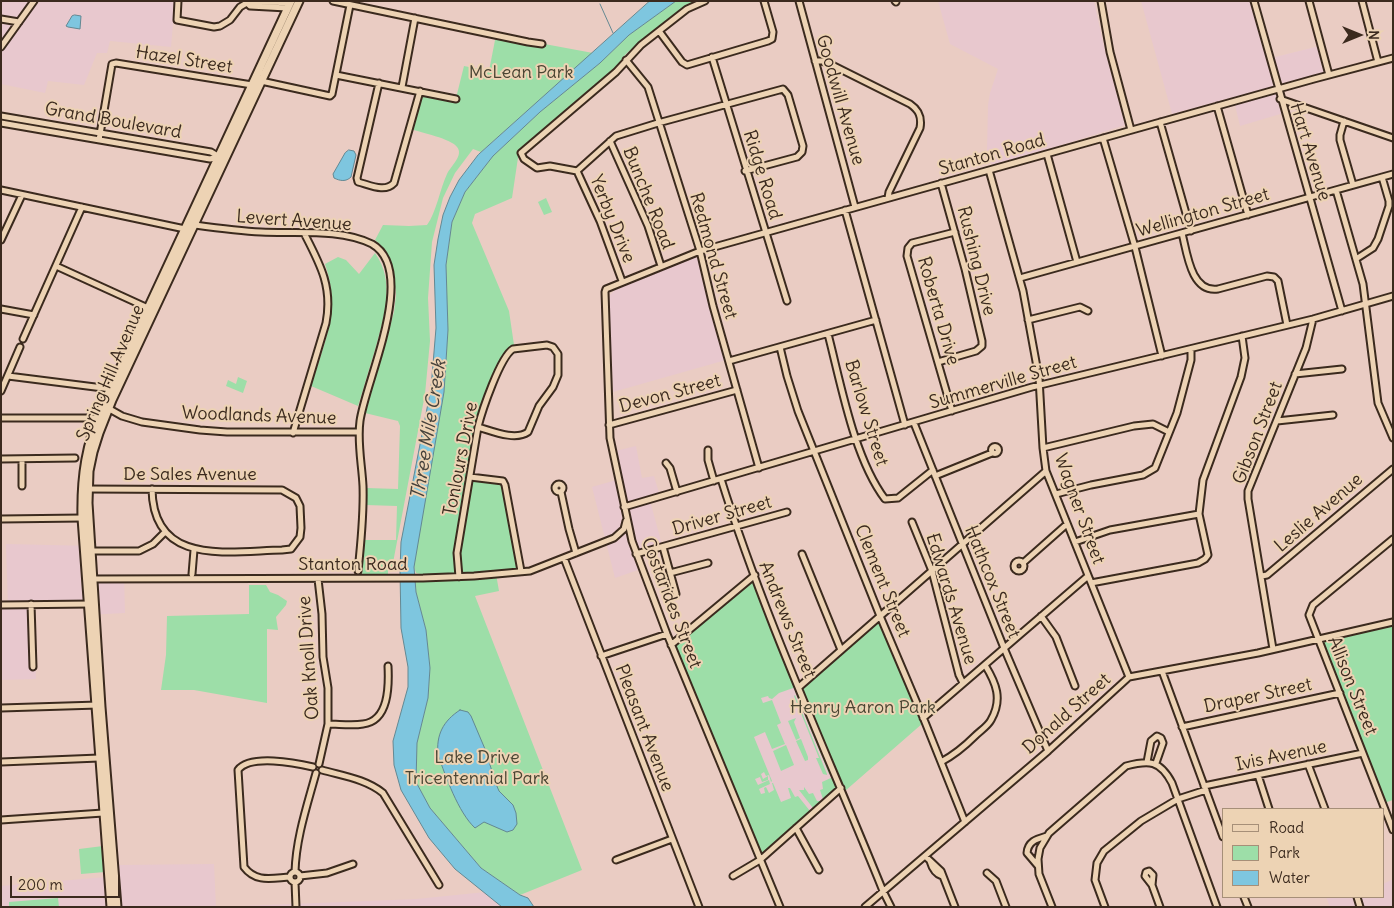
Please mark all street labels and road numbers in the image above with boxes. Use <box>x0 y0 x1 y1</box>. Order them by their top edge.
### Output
street label: Goodwill Avenue <box>811 32 869 168</box>
street label: Hazel Street <box>134 42 234 78</box>
street label: Grand Boulevard <box>43 98 183 144</box>
street label: Hart Avenue <box>1285 100 1335 204</box>
street label: Ridge Road <box>738 128 786 222</box>
street label: Stanton Road <box>936 130 1048 180</box>
street label: Bunche Road <box>618 144 678 252</box>
street label: Yerby Drive <box>585 172 639 266</box>
street label: Wellington Street <box>1134 184 1272 242</box>
street label: Redmond Street <box>685 190 741 322</box>
street label: Rushing Drive <box>952 204 1000 318</box>
street label: Levert Avenue <box>236 206 352 236</box>
street label: Roberta Drive <box>912 254 964 368</box>
street label: Spring Hill Avenue <box>73 302 149 444</box>
street label: Summerville Street <box>927 352 1079 414</box>
street label: Barlow Street <box>840 357 892 469</box>
street label: Devon Street <box>617 370 723 418</box>
street label: Gibson Street <box>1229 379 1287 487</box>
street label: Tonlours Drive <box>439 400 483 518</box>
street label: Woodlands Avenue <box>181 403 337 429</box>
street label: Wagner Street <box>1049 451 1109 567</box>
street label: De Sales Avenue <box>123 464 257 486</box>
street label: Leslie Avenue <box>1271 469 1367 557</box>
street label: Driver Street <box>670 492 774 540</box>
street label: Clement Street <box>850 521 914 641</box>
street label: Hathcox Street <box>960 522 1024 642</box>
street label: Edwards Avenue <box>921 531 981 667</box>
street label: Costarides Street <box>636 535 706 671</box>
street label: Stanton Road <box>298 554 408 576</box>
street label: Andrews Street <box>754 559 820 681</box>
street label: Oak Knoll Drive <box>294 595 324 721</box>
street label: Allison Street <box>1322 633 1382 739</box>
street label: Pleasant Avenue <box>610 661 678 795</box>
street label: Donald Street <box>1019 669 1115 759</box>
street label: Draper Street <box>1202 674 1314 718</box>
street label: Ivis Avenue <box>1233 736 1329 776</box>

